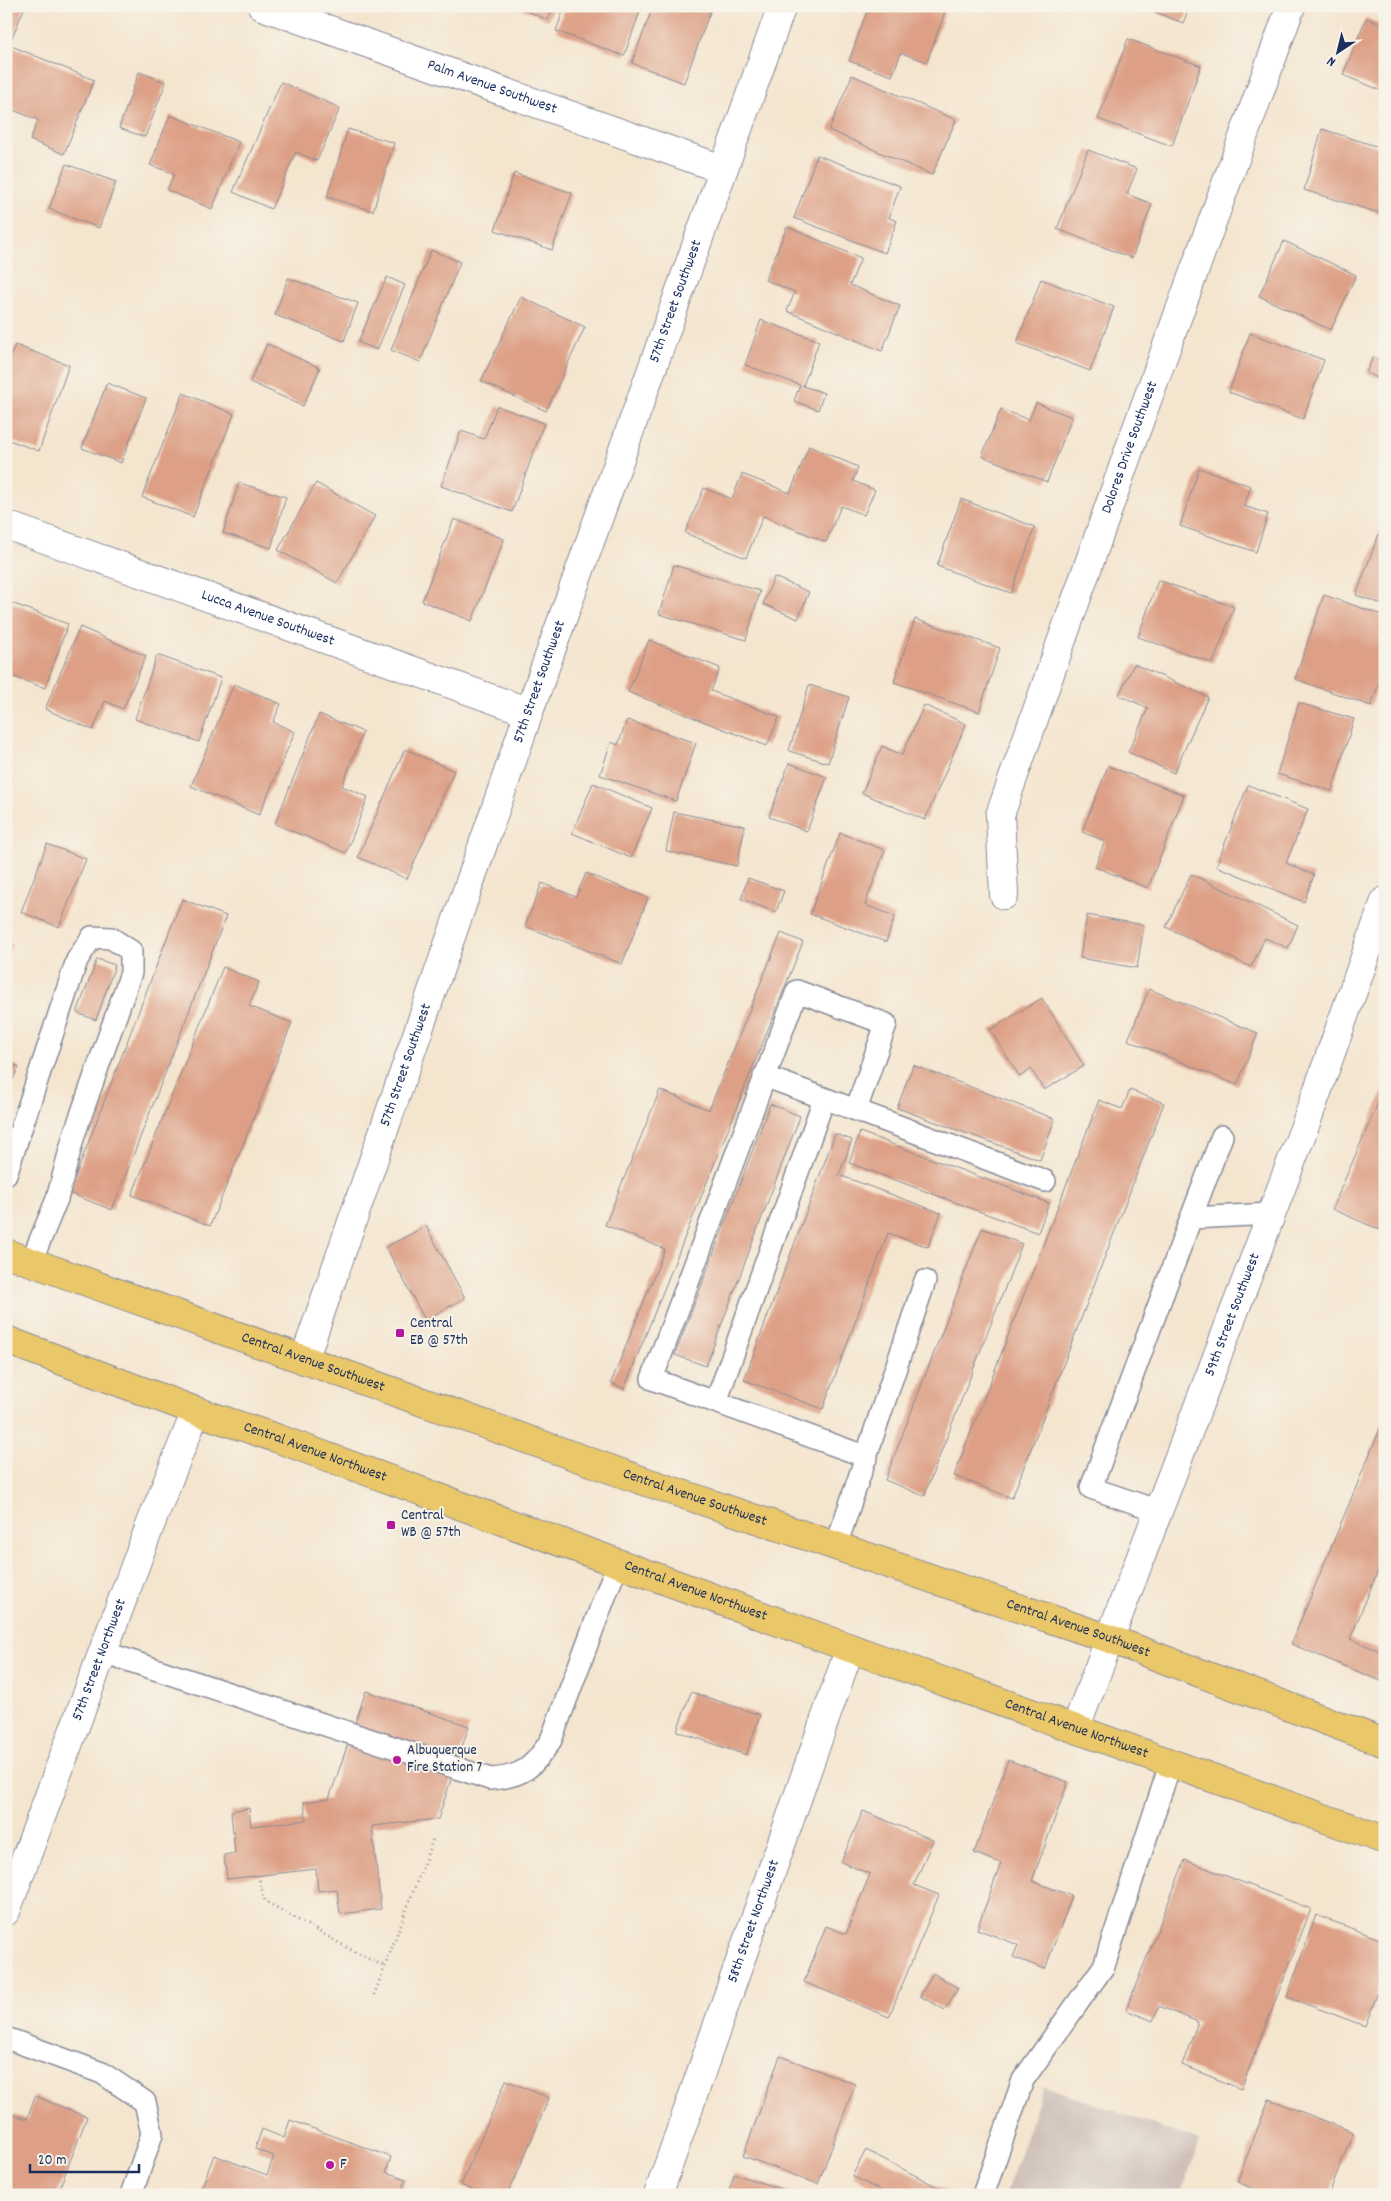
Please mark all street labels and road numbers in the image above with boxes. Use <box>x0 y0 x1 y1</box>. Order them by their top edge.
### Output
street label: Palm Avenue Southwest <box>424 54 560 121</box>
street label: 57th Street Southwest <box>644 237 708 366</box>
street label: Dolores Drive Southwest <box>1096 378 1164 517</box>
street label: Lucca Avenue Southwest <box>198 585 338 653</box>
street label: 57th Street Southwest <box>508 617 572 746</box>
street label: 57th Street Southwest <box>375 1000 438 1130</box>
street label: 59th Street Southwest <box>1200 1250 1267 1380</box>
street label: Central Avenue Southwest <box>238 1327 388 1399</box>
street label: Central Avenue Northwest <box>241 1417 390 1489</box>
street label: Central Avenue Southwest <box>619 1463 770 1533</box>
street label: Central Avenue Northwest <box>621 1555 771 1628</box>
street label: Central Avenue Southwest <box>1003 1594 1154 1664</box>
street label: 57th Street Northwest <box>67 1595 133 1724</box>
street label: Central Avenue Northwest <box>1002 1693 1152 1765</box>
street label: 58th Street Northwest <box>722 1856 786 1986</box>

